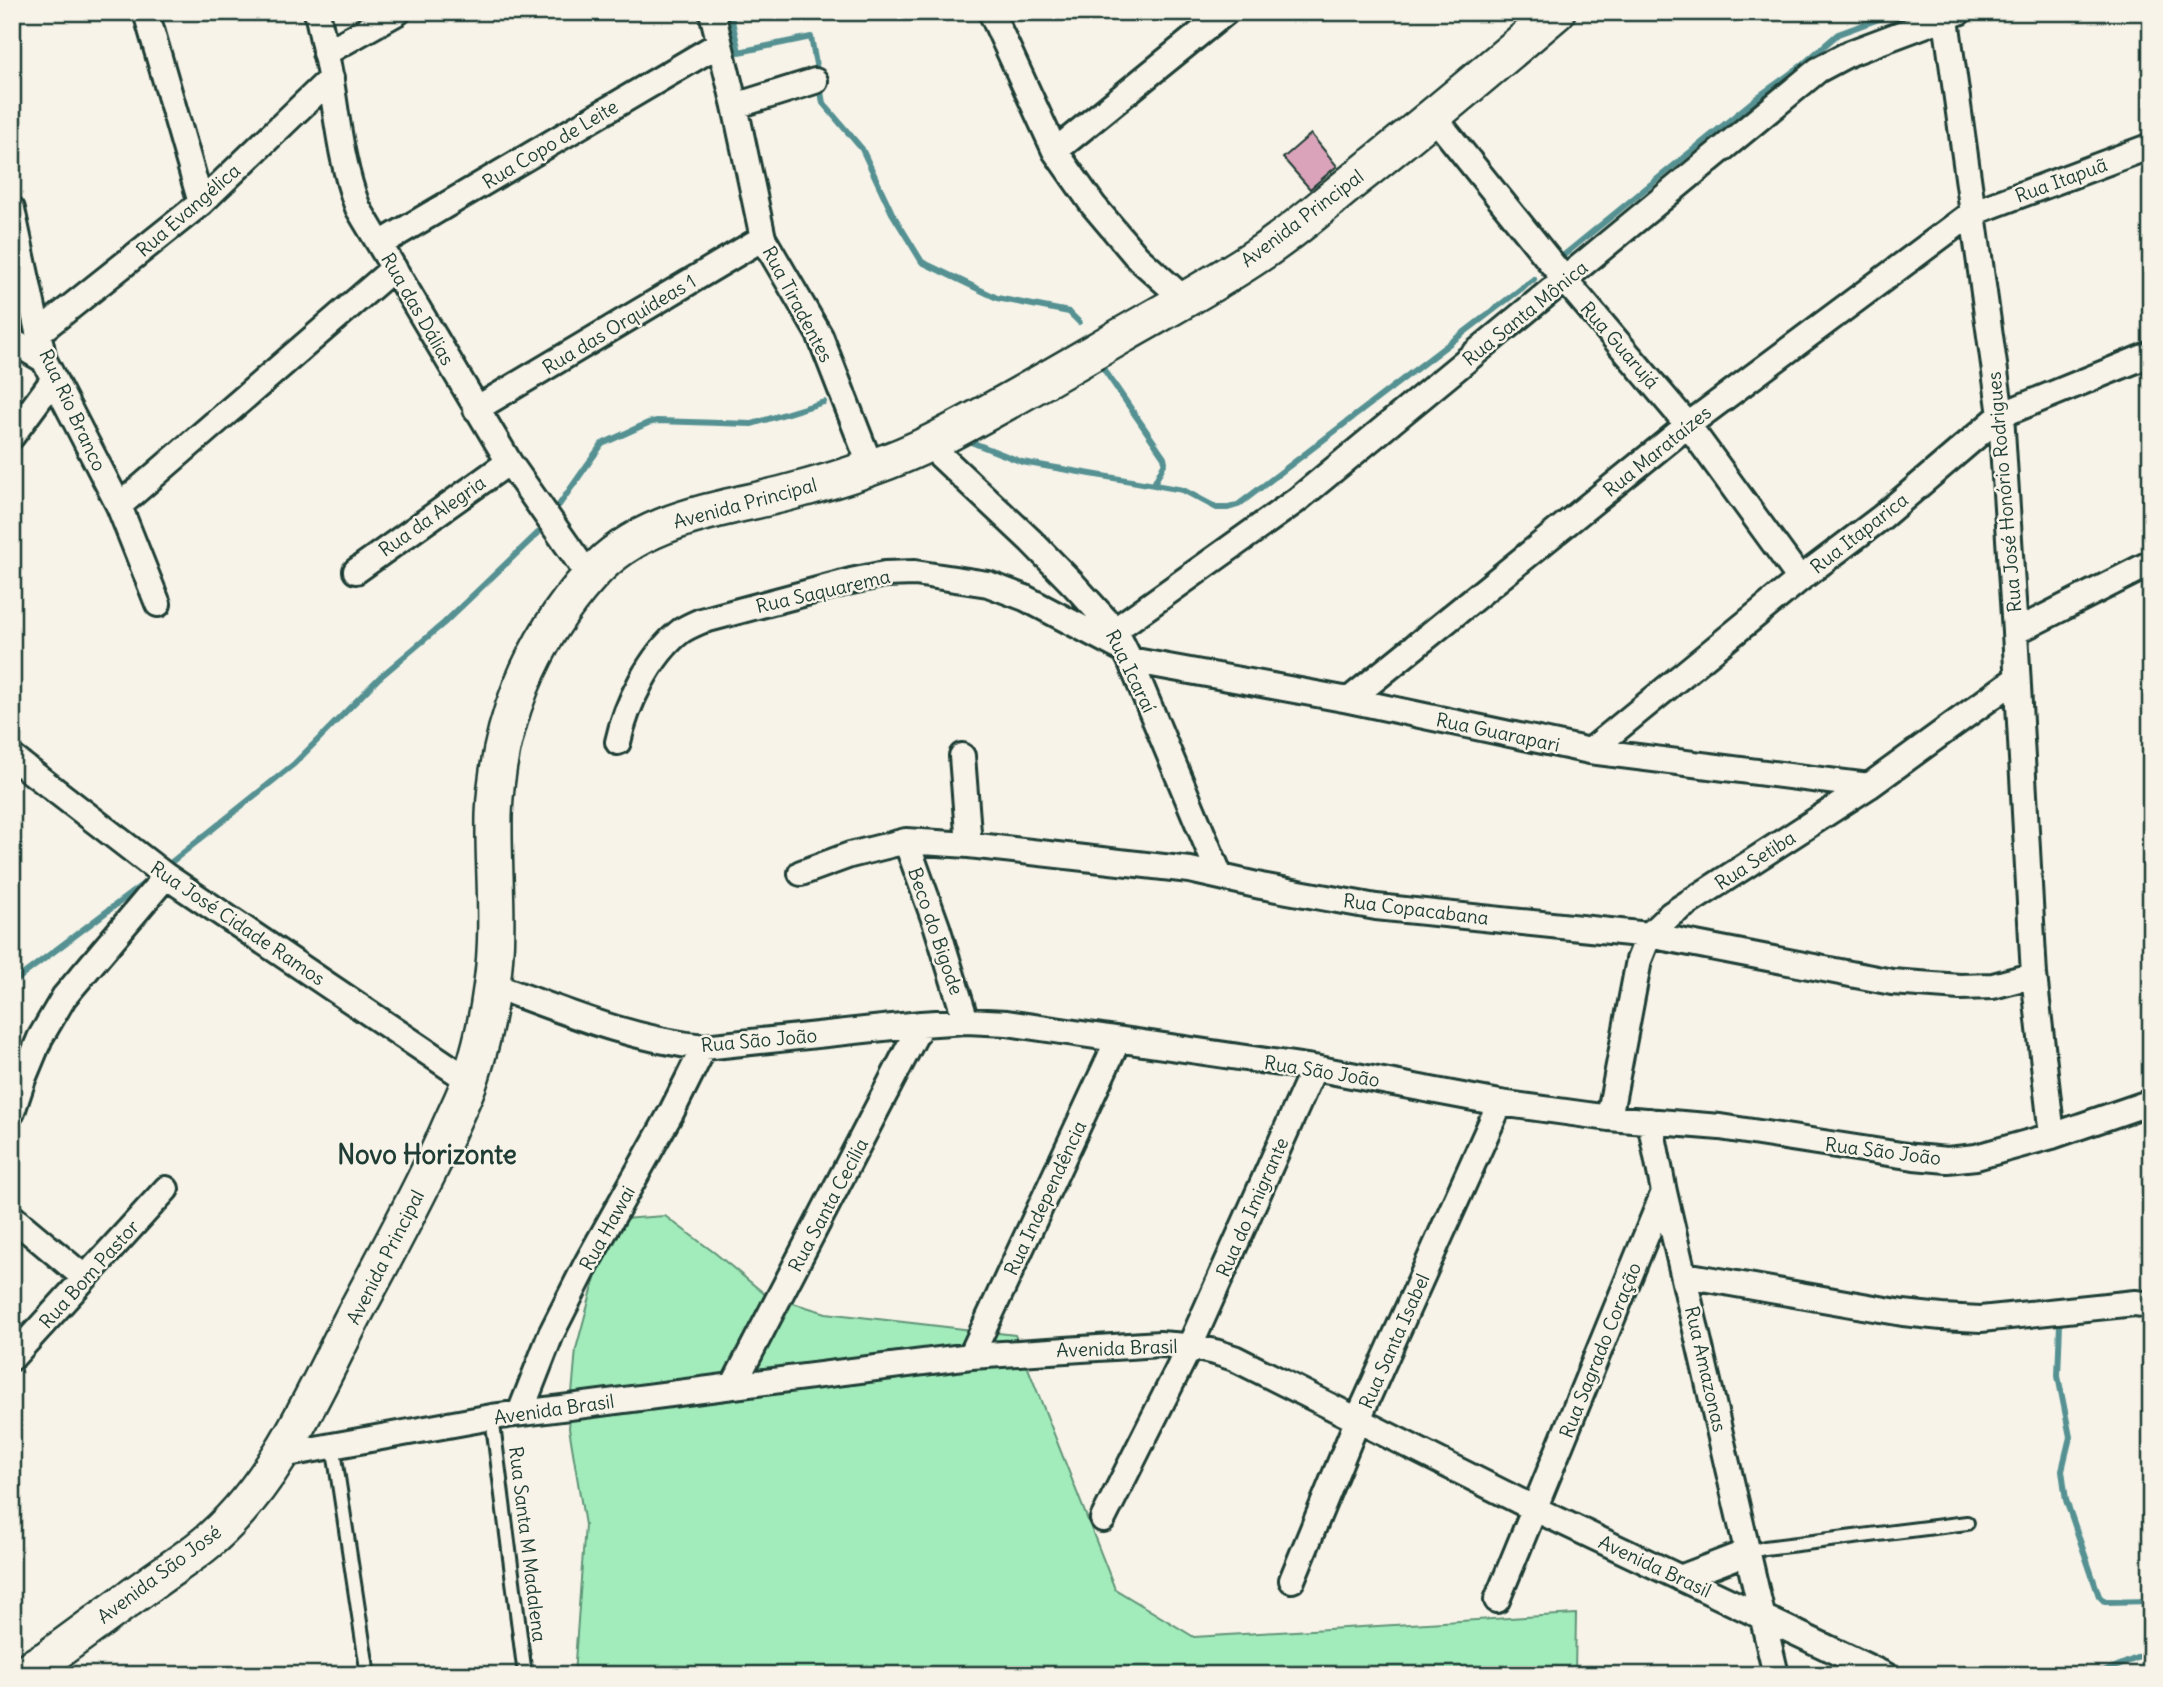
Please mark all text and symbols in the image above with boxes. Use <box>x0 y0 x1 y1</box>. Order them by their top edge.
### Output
street label: Rua Copo de Leite <box>478 94 622 194</box>
street label: Rua Itapuã <box>2012 152 2110 208</box>
street label: Rua Evangélica <box>131 158 245 262</box>
street label: Avenida Principal <box>1236 164 1368 272</box>
street label: Rua Tiradentes <box>757 242 839 366</box>
street label: Rua das Dálias <box>376 248 460 370</box>
street label: Rua Santa Mônica <box>1458 255 1592 371</box>
street label: Rua das Orquídeas 1 <box>538 269 700 379</box>
street label: Rua Guarujá <box>1576 296 1665 394</box>
street label: Rua Rio Branco <box>34 345 112 475</box>
street label: Rua José Honório Rodrigues <box>1982 371 2026 613</box>
street label: Rua Marataízes <box>1598 400 1716 502</box>
street label: Rua da Alegria <box>374 470 490 562</box>
street label: Avenida Principal <box>671 472 819 534</box>
street label: Rua Itaparica <box>1805 487 1913 579</box>
street label: Rua Saquarema <box>754 564 893 618</box>
street label: Rua Icaraí <box>1101 626 1161 716</box>
street label: Rua Guarapari <box>1434 707 1562 757</box>
street label: Rua Setiba <box>1710 825 1800 895</box>
street label: Rua José Cidade Ramos <box>146 856 330 990</box>
street label: Beco do Bigode <box>903 864 969 998</box>
street label: Rua Copacabana <box>1342 888 1490 930</box>
street label: Rua São João <box>700 1023 818 1057</box>
street label: Rua São João <box>1263 1050 1381 1092</box>
street label: Rua Independência <box>999 1117 1091 1279</box>
street label: Rua São João <box>1824 1132 1942 1170</box>
street label: Rua Santa Cecília <box>783 1134 873 1276</box>
street label: Rua do Imigrante <box>1211 1134 1293 1280</box>
district label: Novo Horizonte <box>337 1138 517 1171</box>
street label: Rua Hawai <box>574 1182 640 1274</box>
street label: Avenida Principal <box>341 1186 429 1328</box>
street label: Rua Bom Pastor <box>34 1215 144 1333</box>
street label: Rua Sagrado Coração <box>1554 1259 1646 1441</box>
street label: Rua Santa Isabel <box>1354 1270 1434 1412</box>
street label: Rua Amazonas <box>1680 1304 1732 1434</box>
street label: Avenida Brasil <box>1056 1334 1178 1362</box>
street label: Avenida Brasil <box>492 1389 616 1429</box>
street label: Rua Santa M Madalena <box>504 1445 552 1643</box>
street label: Avenida São José <box>92 1520 226 1628</box>
street label: Avenida Brasil <box>1595 1529 1715 1603</box>

